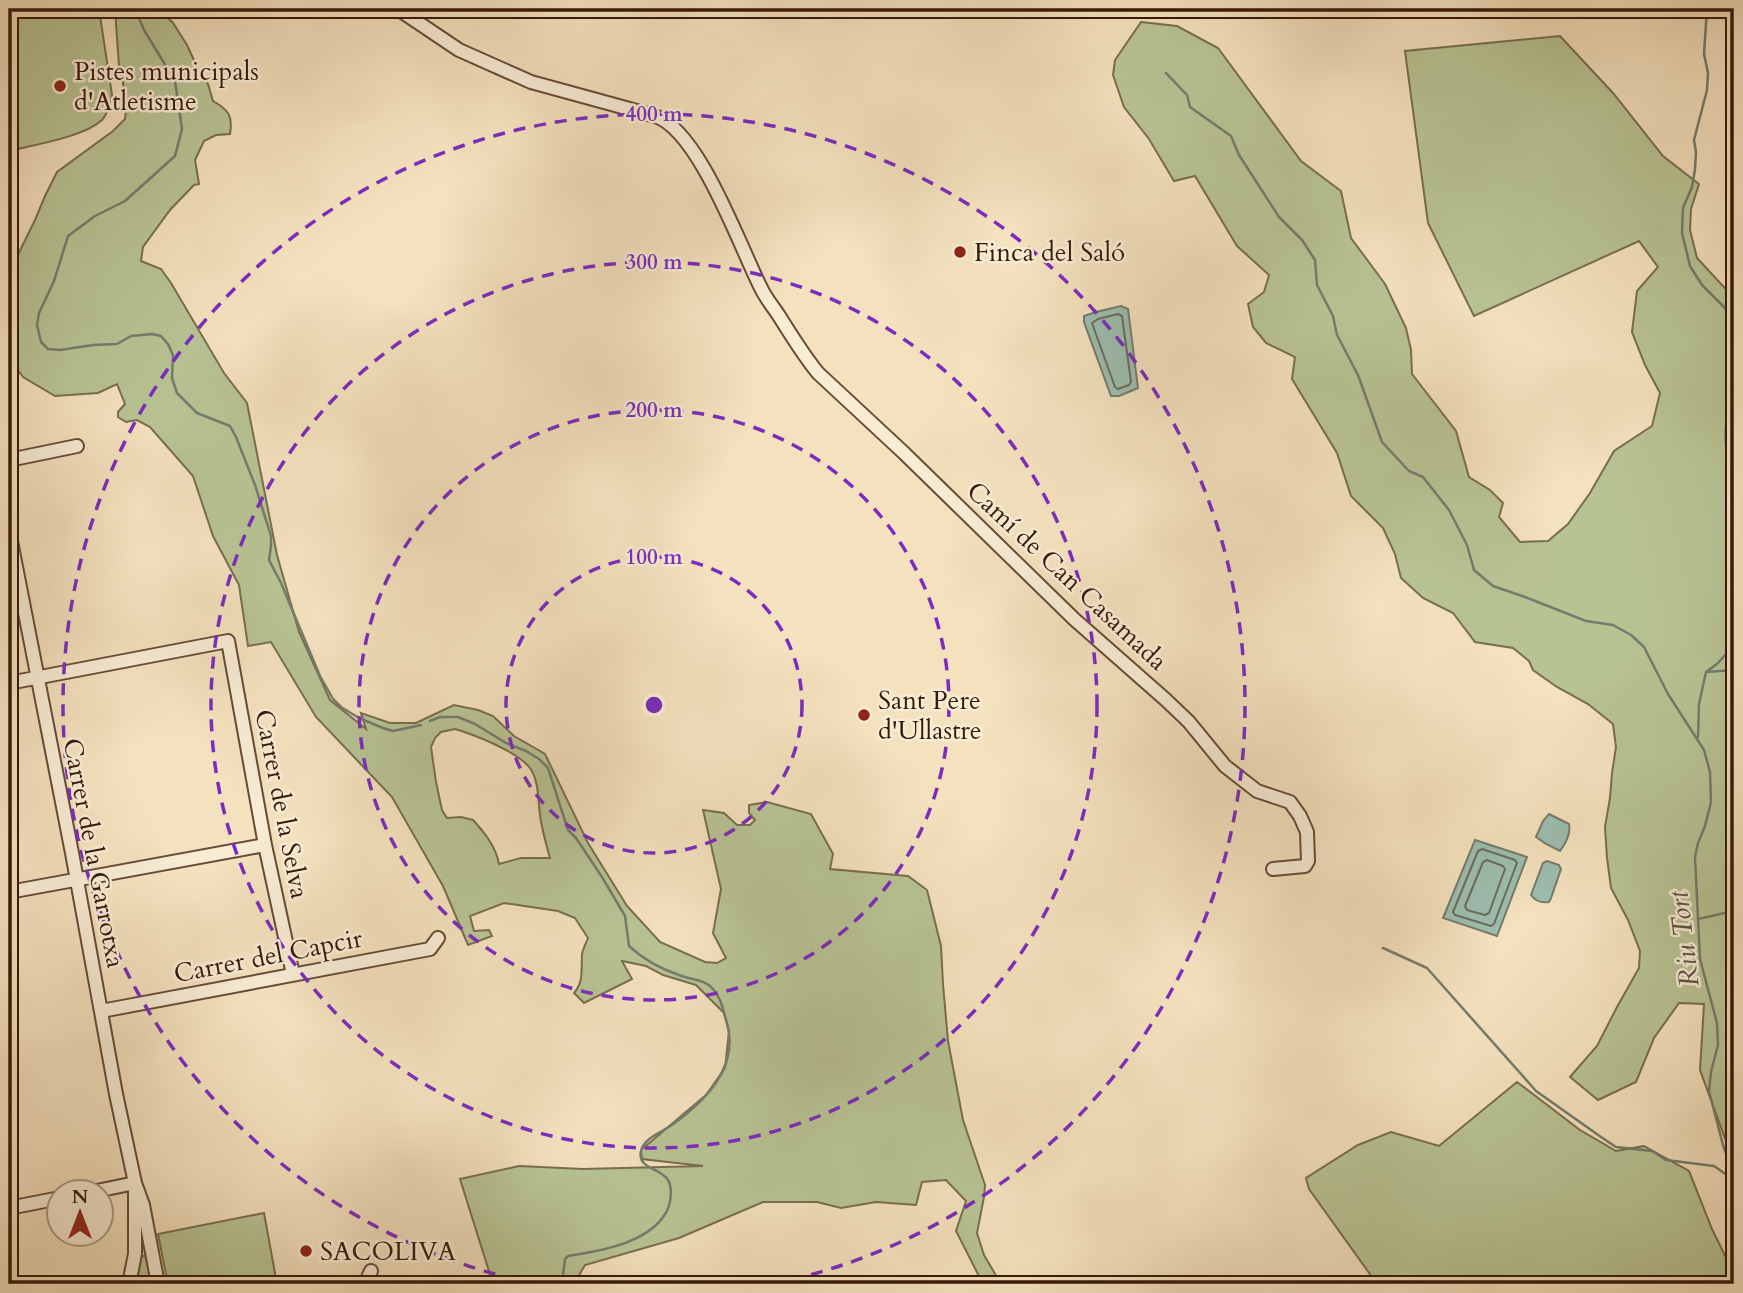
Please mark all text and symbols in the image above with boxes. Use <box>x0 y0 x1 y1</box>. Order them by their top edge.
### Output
place label: Pistes municipals d'Atletisme <box>74 54 259 119</box>
marker: Pistes municipals d'Atletisme <box>52 78 68 94</box>
text: 400 m <box>625 100 683 129</box>
place label: Finca del Saló <box>974 235 1125 270</box>
marker: Finca del Saló <box>952 244 968 260</box>
text: 300 m <box>625 248 683 277</box>
text: 200 m <box>625 396 683 425</box>
street label: Camí de Can Casamada <box>959 474 1175 678</box>
text: 100 m <box>625 543 683 572</box>
place label: Sant Pere d'Ullastre <box>878 683 982 748</box>
centre of rings <box>642 693 666 717</box>
street label: Carrer de la Selva <box>247 707 317 901</box>
marker: Sant Pere d'Ullastre <box>856 707 872 723</box>
street label: Carrer de la Garrotxa <box>55 735 133 971</box>
water label: Riu Tort <box>1659 888 1709 989</box>
street label: Carrer del Capcir <box>171 920 366 991</box>
north arrow <box>46 1178 116 1248</box>
text: N <box>72 1184 89 1210</box>
place label: SACOLIVA <box>320 1234 457 1269</box>
marker: SACOLIVA <box>298 1243 314 1259</box>

